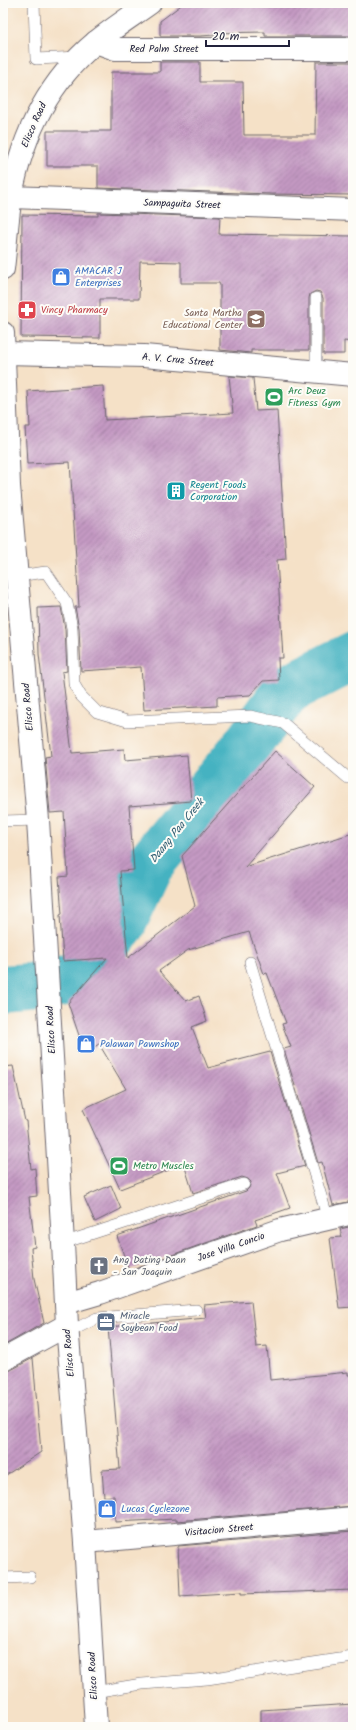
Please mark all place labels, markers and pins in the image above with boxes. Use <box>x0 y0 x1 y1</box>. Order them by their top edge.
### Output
place label: AMACAR J Enterprises <box>75 263 122 291</box>
shop icon: AMACAR J Enterprises <box>50 266 72 288</box>
pharmacy icon: Vincy Pharmacy <box>16 299 38 321</box>
place label: Vincy Pharmacy <box>41 302 108 318</box>
place label: Santa Martha Educational Center <box>162 305 243 333</box>
school or university icon: Santa Martha Educational Center <box>245 308 267 330</box>
place label: Arc Deuz Fitness Gym <box>288 383 341 411</box>
sports icon: Arc Deuz Fitness Gym <box>263 386 285 408</box>
place label: Regent Foods Corporation <box>190 477 247 505</box>
building icon: Regent Foods Corporation <box>165 480 187 502</box>
shop icon: Palawan Pawnshop <box>75 1033 97 1055</box>
place label: Palawan Pawnshop <box>100 1036 179 1052</box>
sports icon: Metro Muscles <box>108 1155 130 1177</box>
place label: Metro Muscles <box>133 1158 194 1174</box>
place label: Ang Dating Daan - San Joaquin <box>113 1252 186 1280</box>
church icon: Ang Dating Daan - San Joaquin <box>88 1255 110 1277</box>
place label: Miracle Soybean Food <box>120 1308 179 1336</box>
office icon: Miracle Soybean Food <box>95 1311 117 1333</box>
shop icon: Lucas Cyclezone <box>96 1498 118 1520</box>
place label: Lucas Cyclezone <box>121 1501 190 1517</box>

